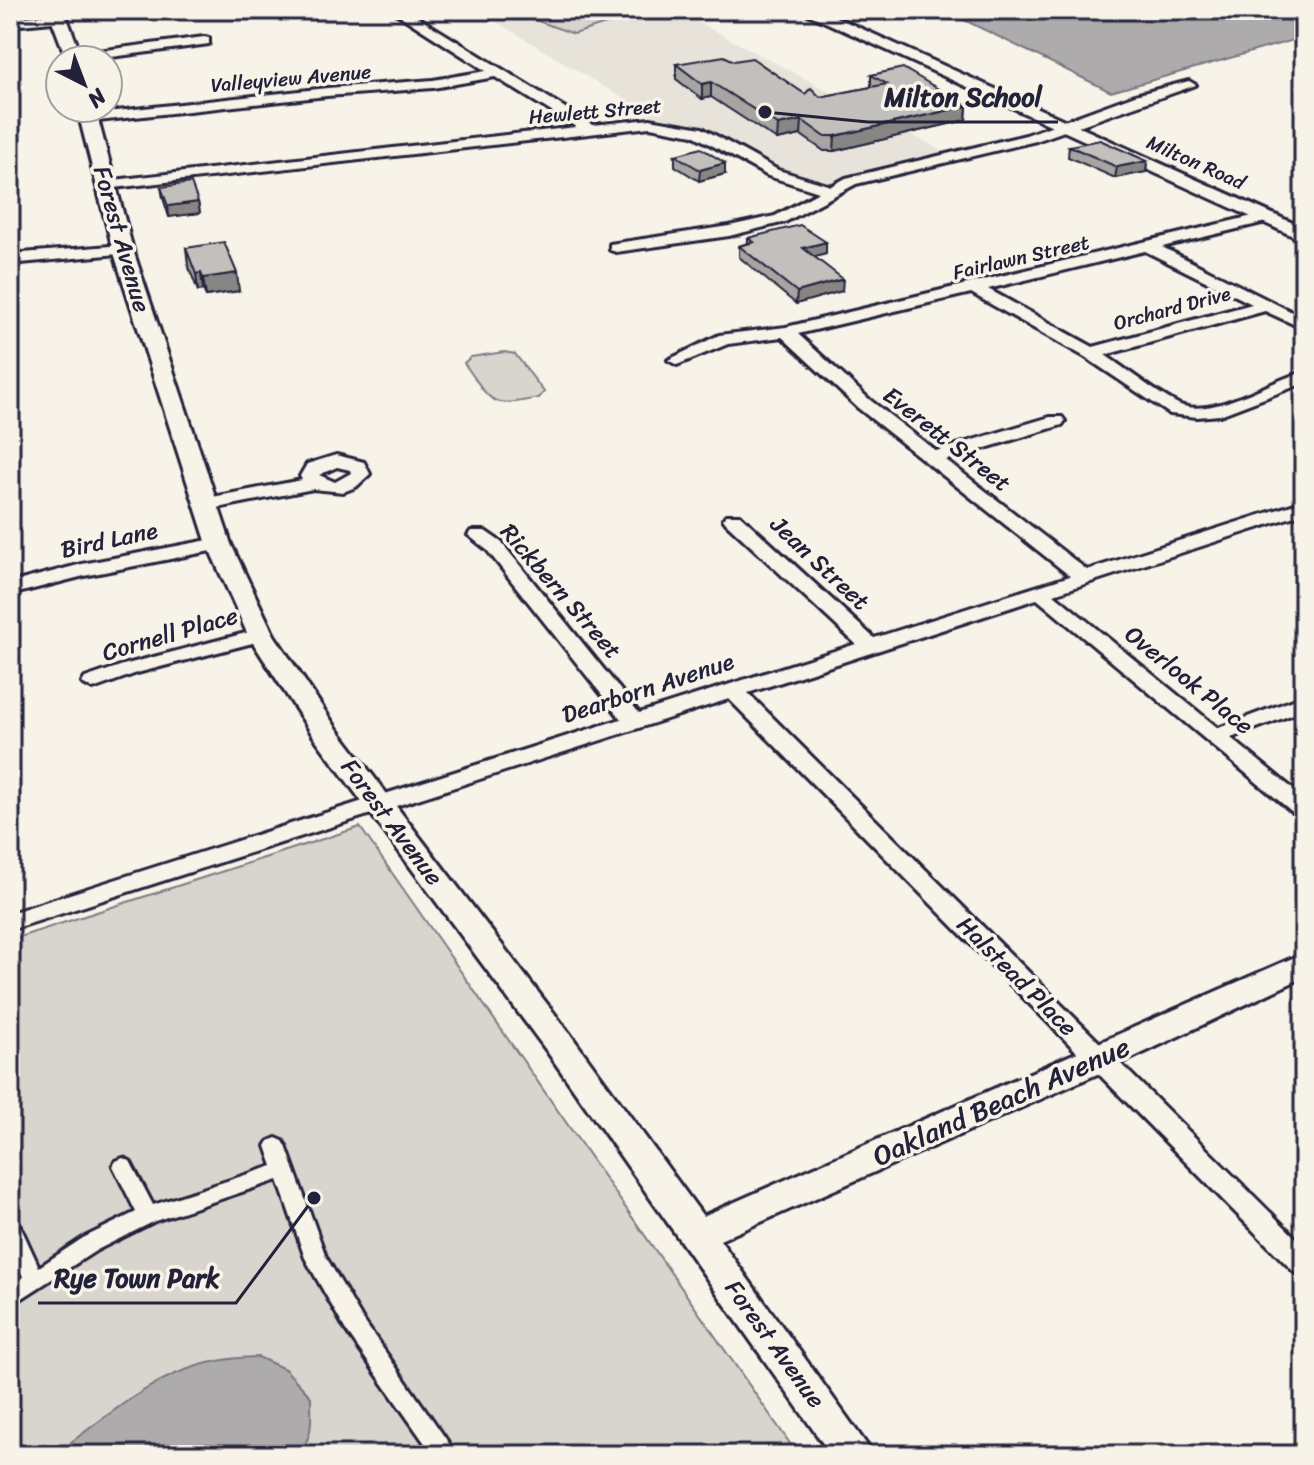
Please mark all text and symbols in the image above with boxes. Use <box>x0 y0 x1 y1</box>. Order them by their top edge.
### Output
north arrow <box>44 44 124 124</box>
street label: Valleyview Avenue <box>209 54 373 103</box>
callout: Milton School <box>868 72 1058 122</box>
text: Milton School <box>883 74 1043 120</box>
text: N <box>78 78 117 119</box>
street label: Hewlett Street <box>527 88 663 135</box>
street label: Milton Road <box>1141 125 1252 200</box>
street label: Forest Avenue <box>81 161 163 317</box>
street label: Fairlawn Street <box>949 225 1093 290</box>
street label: Orchard Drive <box>1110 276 1235 341</box>
street label: Everett Street <box>873 375 1021 503</box>
street label: Jean Street <box>759 504 880 621</box>
street label: Bird Lane <box>57 509 162 571</box>
street label: Rickbern Street <box>489 513 633 669</box>
street label: Cornell Place <box>97 595 243 673</box>
street label: Overlook Place <box>1115 614 1263 746</box>
street label: Dearborn Avenue <box>556 640 740 736</box>
street label: Forest Avenue <box>330 749 454 895</box>
street label: Halstead Place <box>946 905 1088 1047</box>
street label: Oakland Beach Avenue <box>864 1023 1138 1180</box>
callout: Rye Town Park <box>38 1253 236 1303</box>
text: Rye Town Park <box>53 1255 220 1301</box>
street label: Forest Avenue <box>714 1271 836 1417</box>

